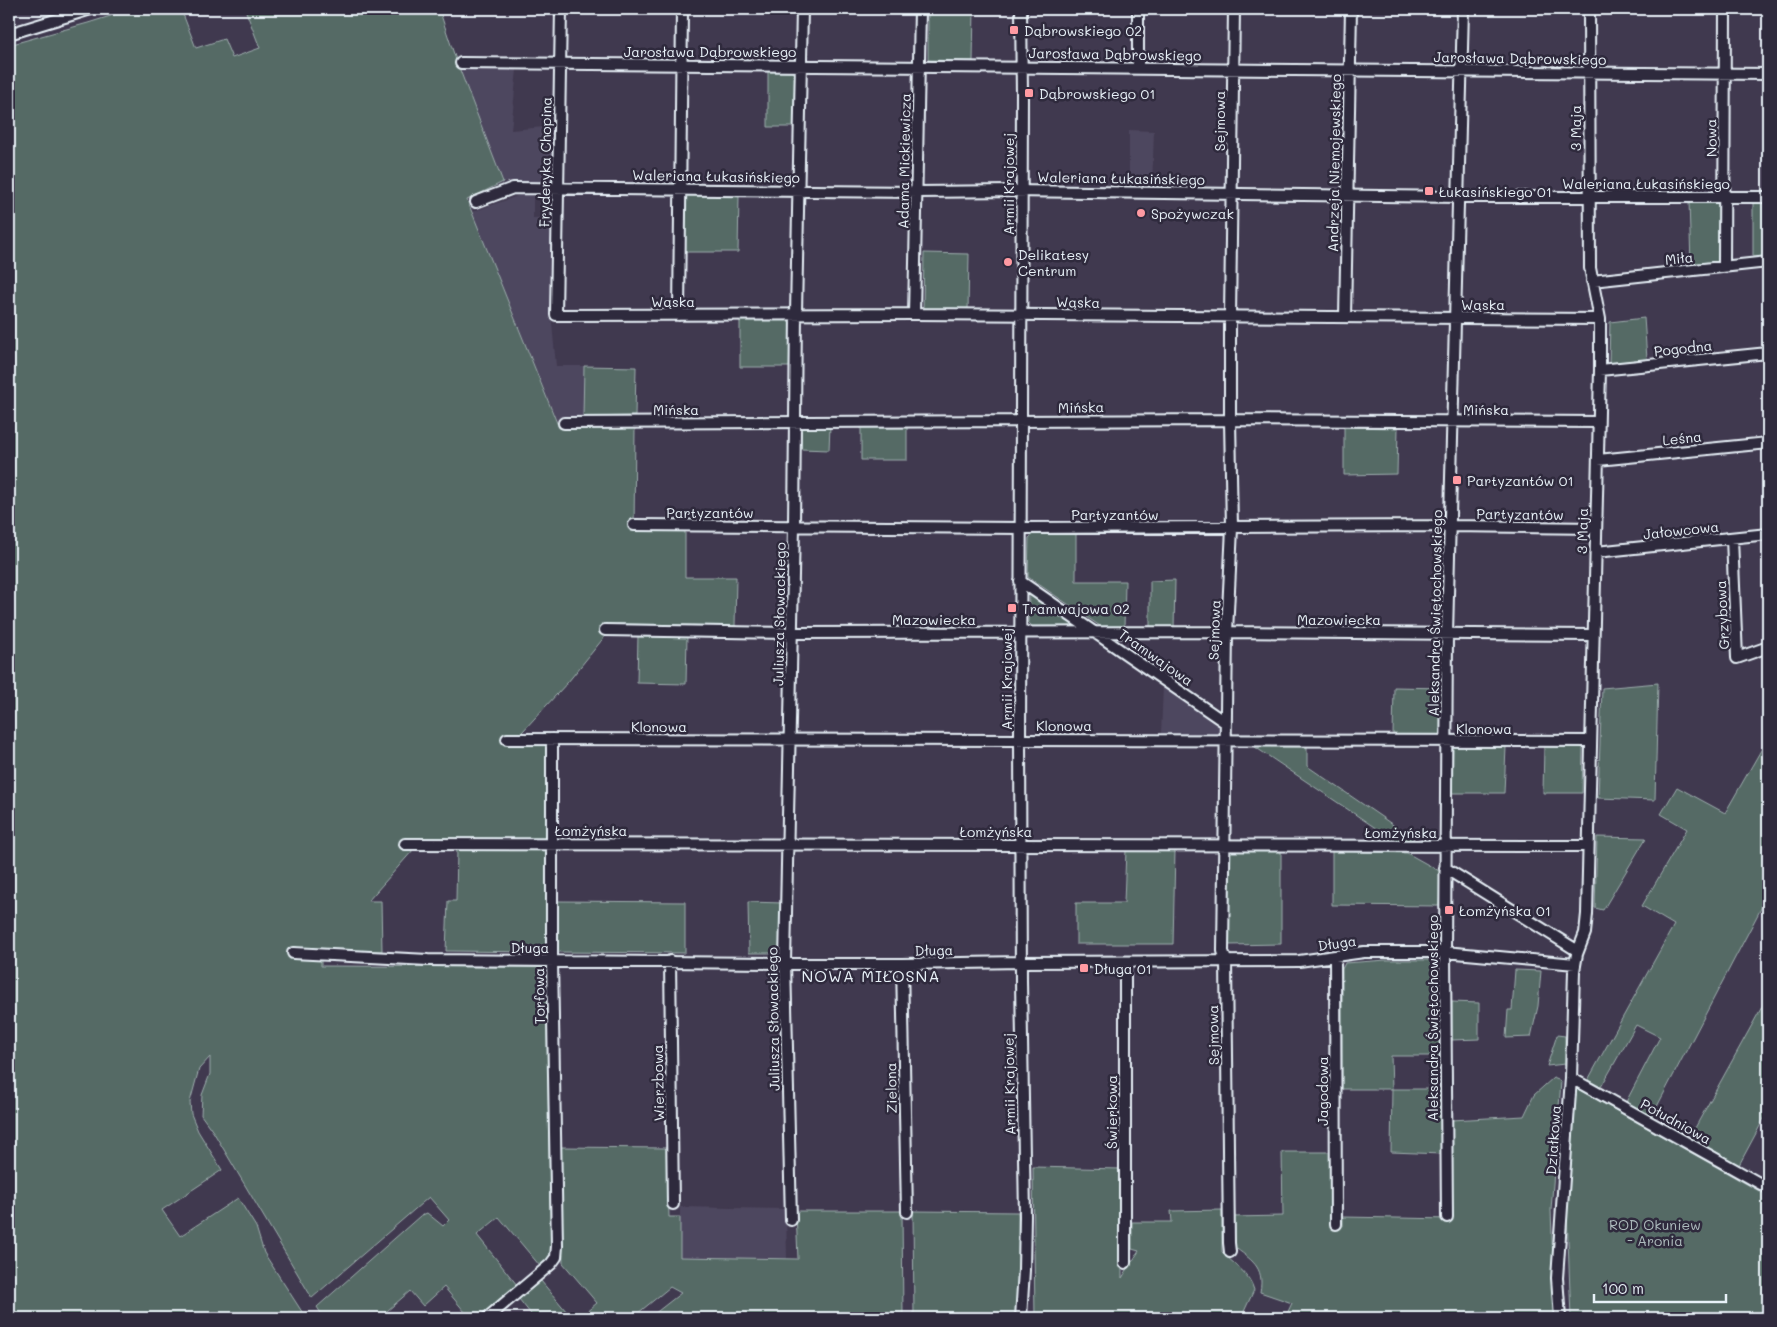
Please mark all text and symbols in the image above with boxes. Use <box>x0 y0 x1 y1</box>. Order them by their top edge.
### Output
place label: Dąbrowskiego 02 <box>1024 21 1142 40</box>
marker: Dąbrowskiego 02 <box>1008 24 1020 36</box>
street label: Jarosława Dąbrowskiego <box>624 42 796 61</box>
street label: Jarosława Dąbrowskiego <box>1028 43 1202 65</box>
street label: Jarosława Dąbrowskiego <box>1433 47 1607 69</box>
street label: Andrzeja Niemojewskiego <box>1323 74 1345 252</box>
place label: Dąbrowskiego 01 <box>1039 84 1155 103</box>
marker: Dąbrowskiego 01 <box>1023 87 1035 99</box>
street label: Sejmowa <box>1210 91 1229 151</box>
street label: Adama Mickiewicza <box>893 93 915 229</box>
street label: Fryderyka Chopina <box>534 97 556 227</box>
street label: 3 Maja <box>1566 105 1585 151</box>
street label: Nowa <box>1701 119 1721 157</box>
street label: Armii Krajowej <box>999 133 1018 235</box>
street label: Waleriana Łukasińskiego <box>632 165 800 187</box>
street label: Waleriana Łukasińskiego <box>1037 167 1205 189</box>
street label: Waleriana Łukasińskiego <box>1562 174 1730 193</box>
place label: Łukasińskiego 01 <box>1439 182 1552 201</box>
marker: Łukasińskiego 01 <box>1423 185 1435 197</box>
place label: Spożywczak <box>1151 204 1234 223</box>
marker: Spożywczak <box>1135 207 1147 219</box>
place label: Delikatesy Centrum <box>1018 245 1089 280</box>
street label: Miła <box>1664 247 1694 269</box>
marker: Delikatesy Centrum <box>1002 256 1014 268</box>
street label: Wąska <box>651 292 695 311</box>
street label: Wąska <box>1056 292 1100 312</box>
street label: Wąska <box>1461 295 1505 314</box>
street label: Pogodna <box>1653 335 1713 361</box>
street label: Mińska <box>1058 397 1104 417</box>
street label: Mińska <box>653 400 699 419</box>
street label: Mińska <box>1463 400 1509 419</box>
street label: Leśna <box>1661 426 1703 450</box>
place label: Partyzantów 01 <box>1467 471 1574 490</box>
marker: Partyzantów 01 <box>1451 474 1463 486</box>
street label: Partyzantów <box>666 503 754 522</box>
street label: Partyzantów <box>1476 504 1564 524</box>
street label: Partyzantów <box>1071 505 1159 524</box>
street label: 3 Maja <box>1572 508 1592 554</box>
street label: Aleksandra Świętochowskiego <box>1424 509 1446 717</box>
street label: Jałowcowa <box>1642 517 1720 543</box>
street label: Juliusza Słowackiego <box>768 542 790 686</box>
street label: Grzybowa <box>1711 580 1733 650</box>
place label: Tramwajowa 02 <box>1022 599 1130 618</box>
street label: Sejmowa <box>1203 600 1225 660</box>
marker: Tramwajowa 02 <box>1006 602 1018 614</box>
street label: Mazowiecka <box>892 610 976 629</box>
street label: Mazowiecka <box>1297 610 1381 629</box>
street label: Tramwajowa <box>1115 624 1197 690</box>
street label: Armii Krajowej <box>997 628 1016 730</box>
street label: Klonowa <box>1036 716 1092 735</box>
street label: Klonowa <box>631 717 687 736</box>
street label: Klonowa <box>1456 719 1512 738</box>
street label: Łomżyńska <box>555 821 627 840</box>
street label: Łomżyńska <box>960 822 1032 841</box>
street label: Łomżyńska <box>1365 823 1437 842</box>
place label: Łomżyńska 01 <box>1459 901 1551 920</box>
marker: Łomżyńska 01 <box>1443 904 1455 916</box>
street label: Aleksandra Świętochowskiego <box>1423 915 1442 1121</box>
street label: Długa <box>1317 931 1357 955</box>
street label: Długa <box>511 938 549 957</box>
street label: Długa <box>915 940 953 960</box>
street label: Juliusza Słowackiego <box>762 947 784 1091</box>
place label: Długa 01 <box>1094 959 1152 978</box>
marker: Długa 01 <box>1078 962 1090 974</box>
district label: NOWA MIŁOSNA <box>802 965 940 986</box>
street label: Torfowa <box>529 968 549 1024</box>
street label: Sejmowa <box>1203 1005 1223 1065</box>
street label: Armii Krajowej <box>999 1033 1019 1135</box>
street label: Wierzbowa <box>648 1044 668 1122</box>
street label: Jagodowa <box>1313 1056 1332 1126</box>
street label: Zielona <box>881 1063 901 1113</box>
street label: Świerkowa <box>1102 1075 1121 1149</box>
street label: Południowa <box>1637 1094 1715 1148</box>
street label: Działkowa <box>1541 1104 1565 1176</box>
park label: ROD Okuniew - Aronia <box>1609 1215 1701 1250</box>
scale bar <box>1594 1272 1727 1304</box>
text: 100 m <box>1602 1278 1644 1298</box>

